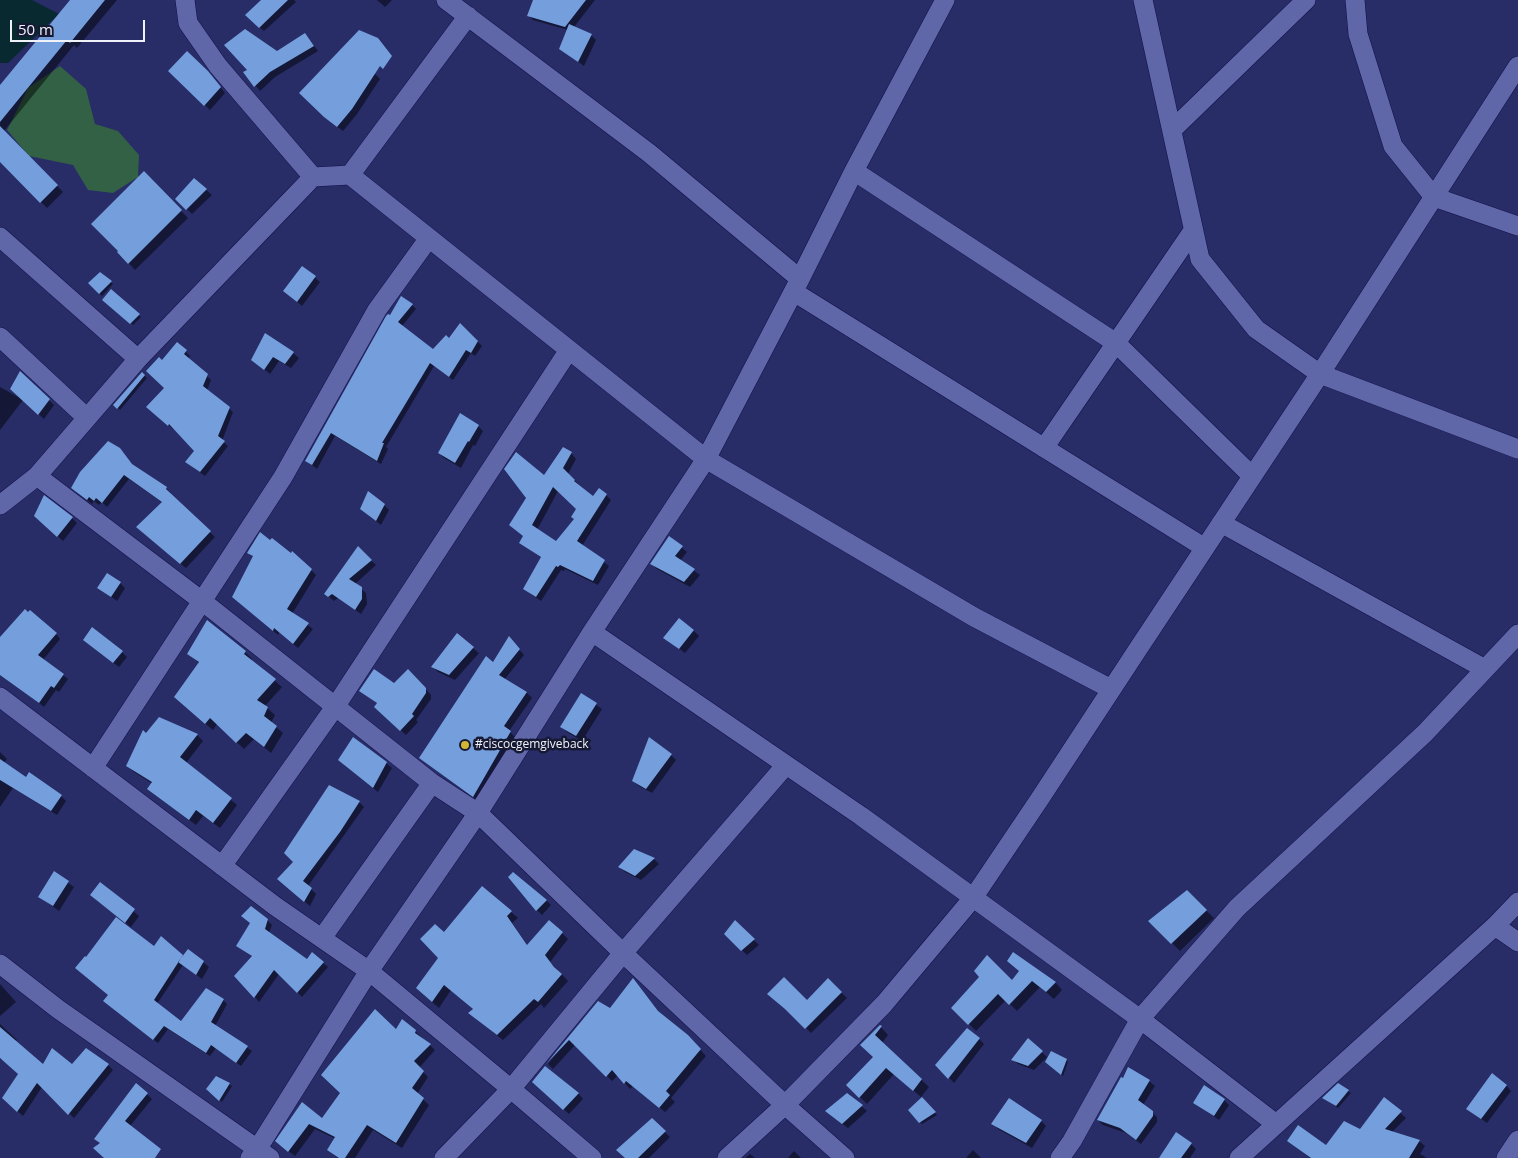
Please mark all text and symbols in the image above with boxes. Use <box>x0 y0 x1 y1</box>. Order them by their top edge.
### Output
scale bar <box>12 10 148 42</box>
text: 50 m <box>18 19 53 39</box>
place label: #ciscocgemgiveback <box>475 738 589 752</box>
marker: #ciscocgemgiveback <box>459 739 471 751</box>

